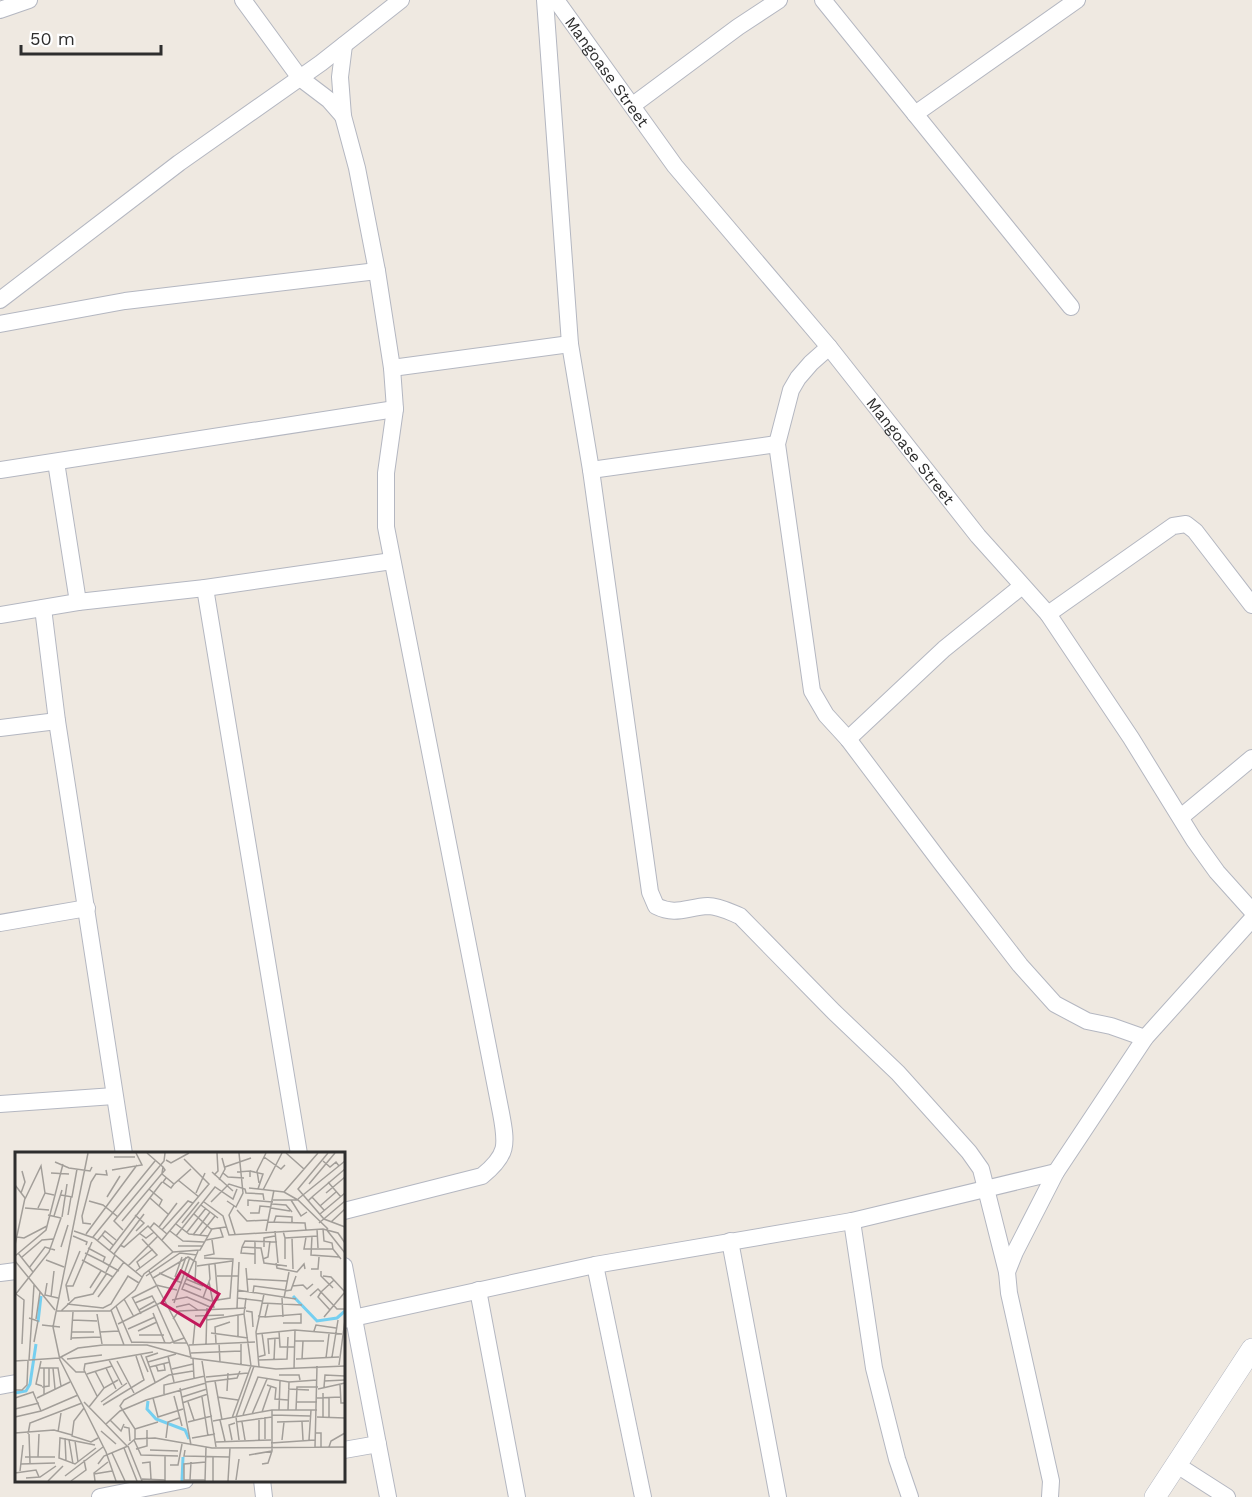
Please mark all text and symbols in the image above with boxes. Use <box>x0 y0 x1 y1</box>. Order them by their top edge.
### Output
street label: Mangoase Street <box>561 13 653 131</box>
scale bar <box>21 18 160 56</box>
text: 50 m <box>30 28 75 49</box>
street label: Mangoase Street <box>863 393 959 508</box>
inset map <box>15 1152 345 1482</box>

